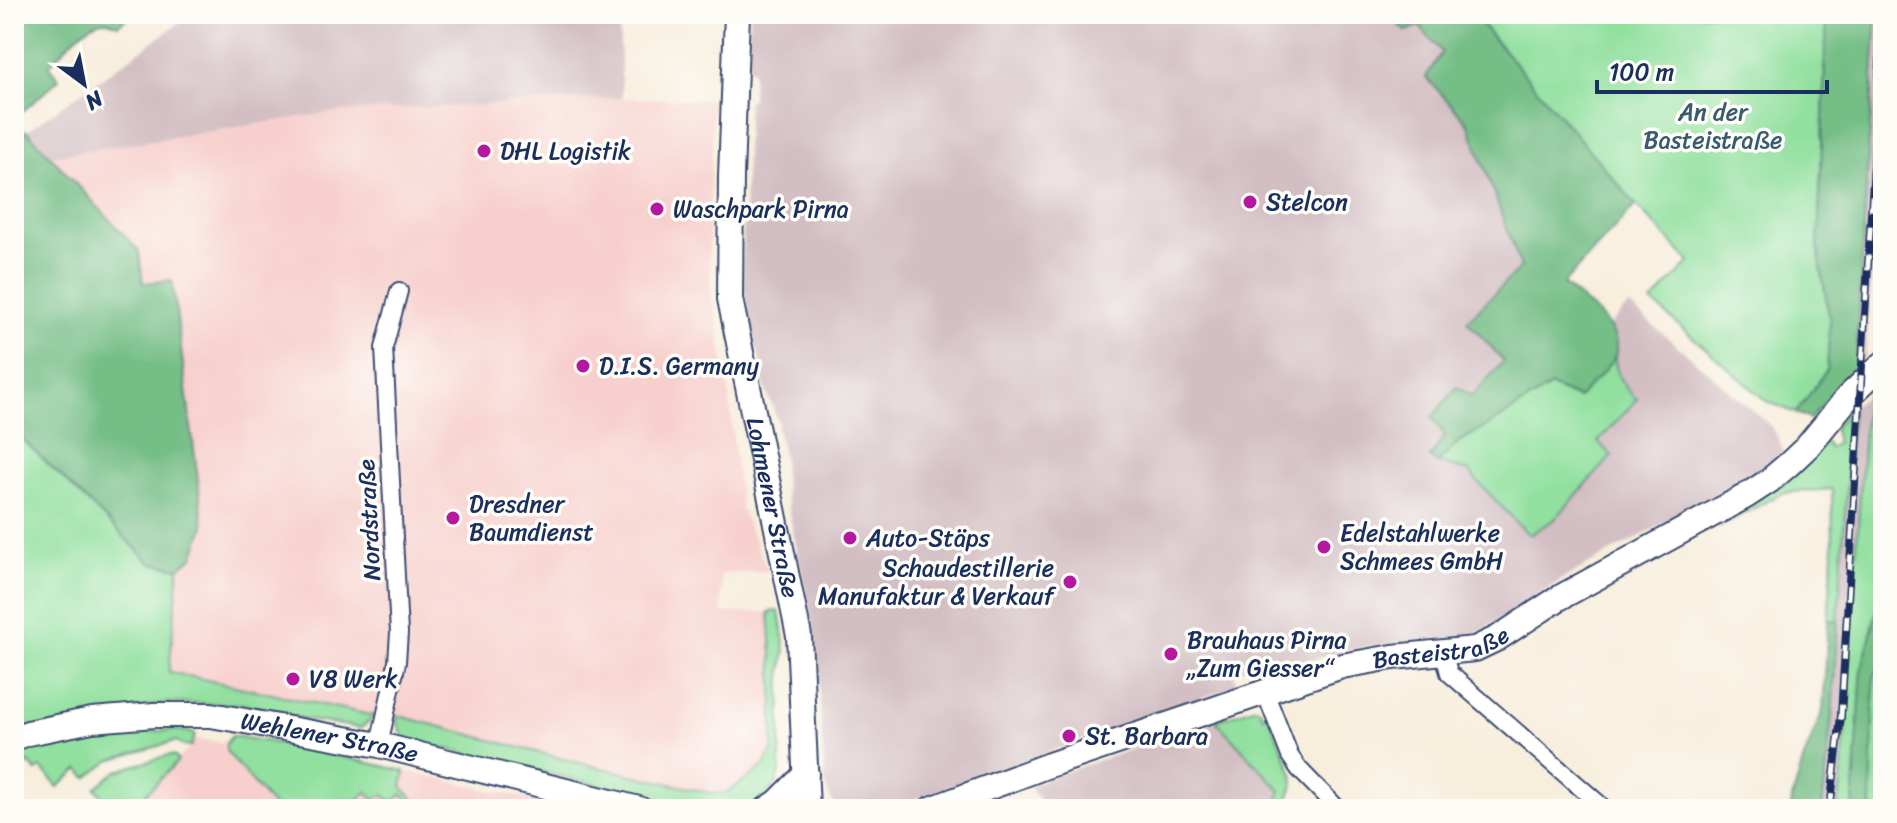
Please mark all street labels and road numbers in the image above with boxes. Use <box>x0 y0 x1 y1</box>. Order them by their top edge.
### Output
street label: Lohmener Straße <box>734 413 812 602</box>
street label: Nordstraße <box>345 458 393 582</box>
street label: Basteistraße <box>1369 615 1518 681</box>
street label: Wehlener Straße <box>238 700 423 775</box>

